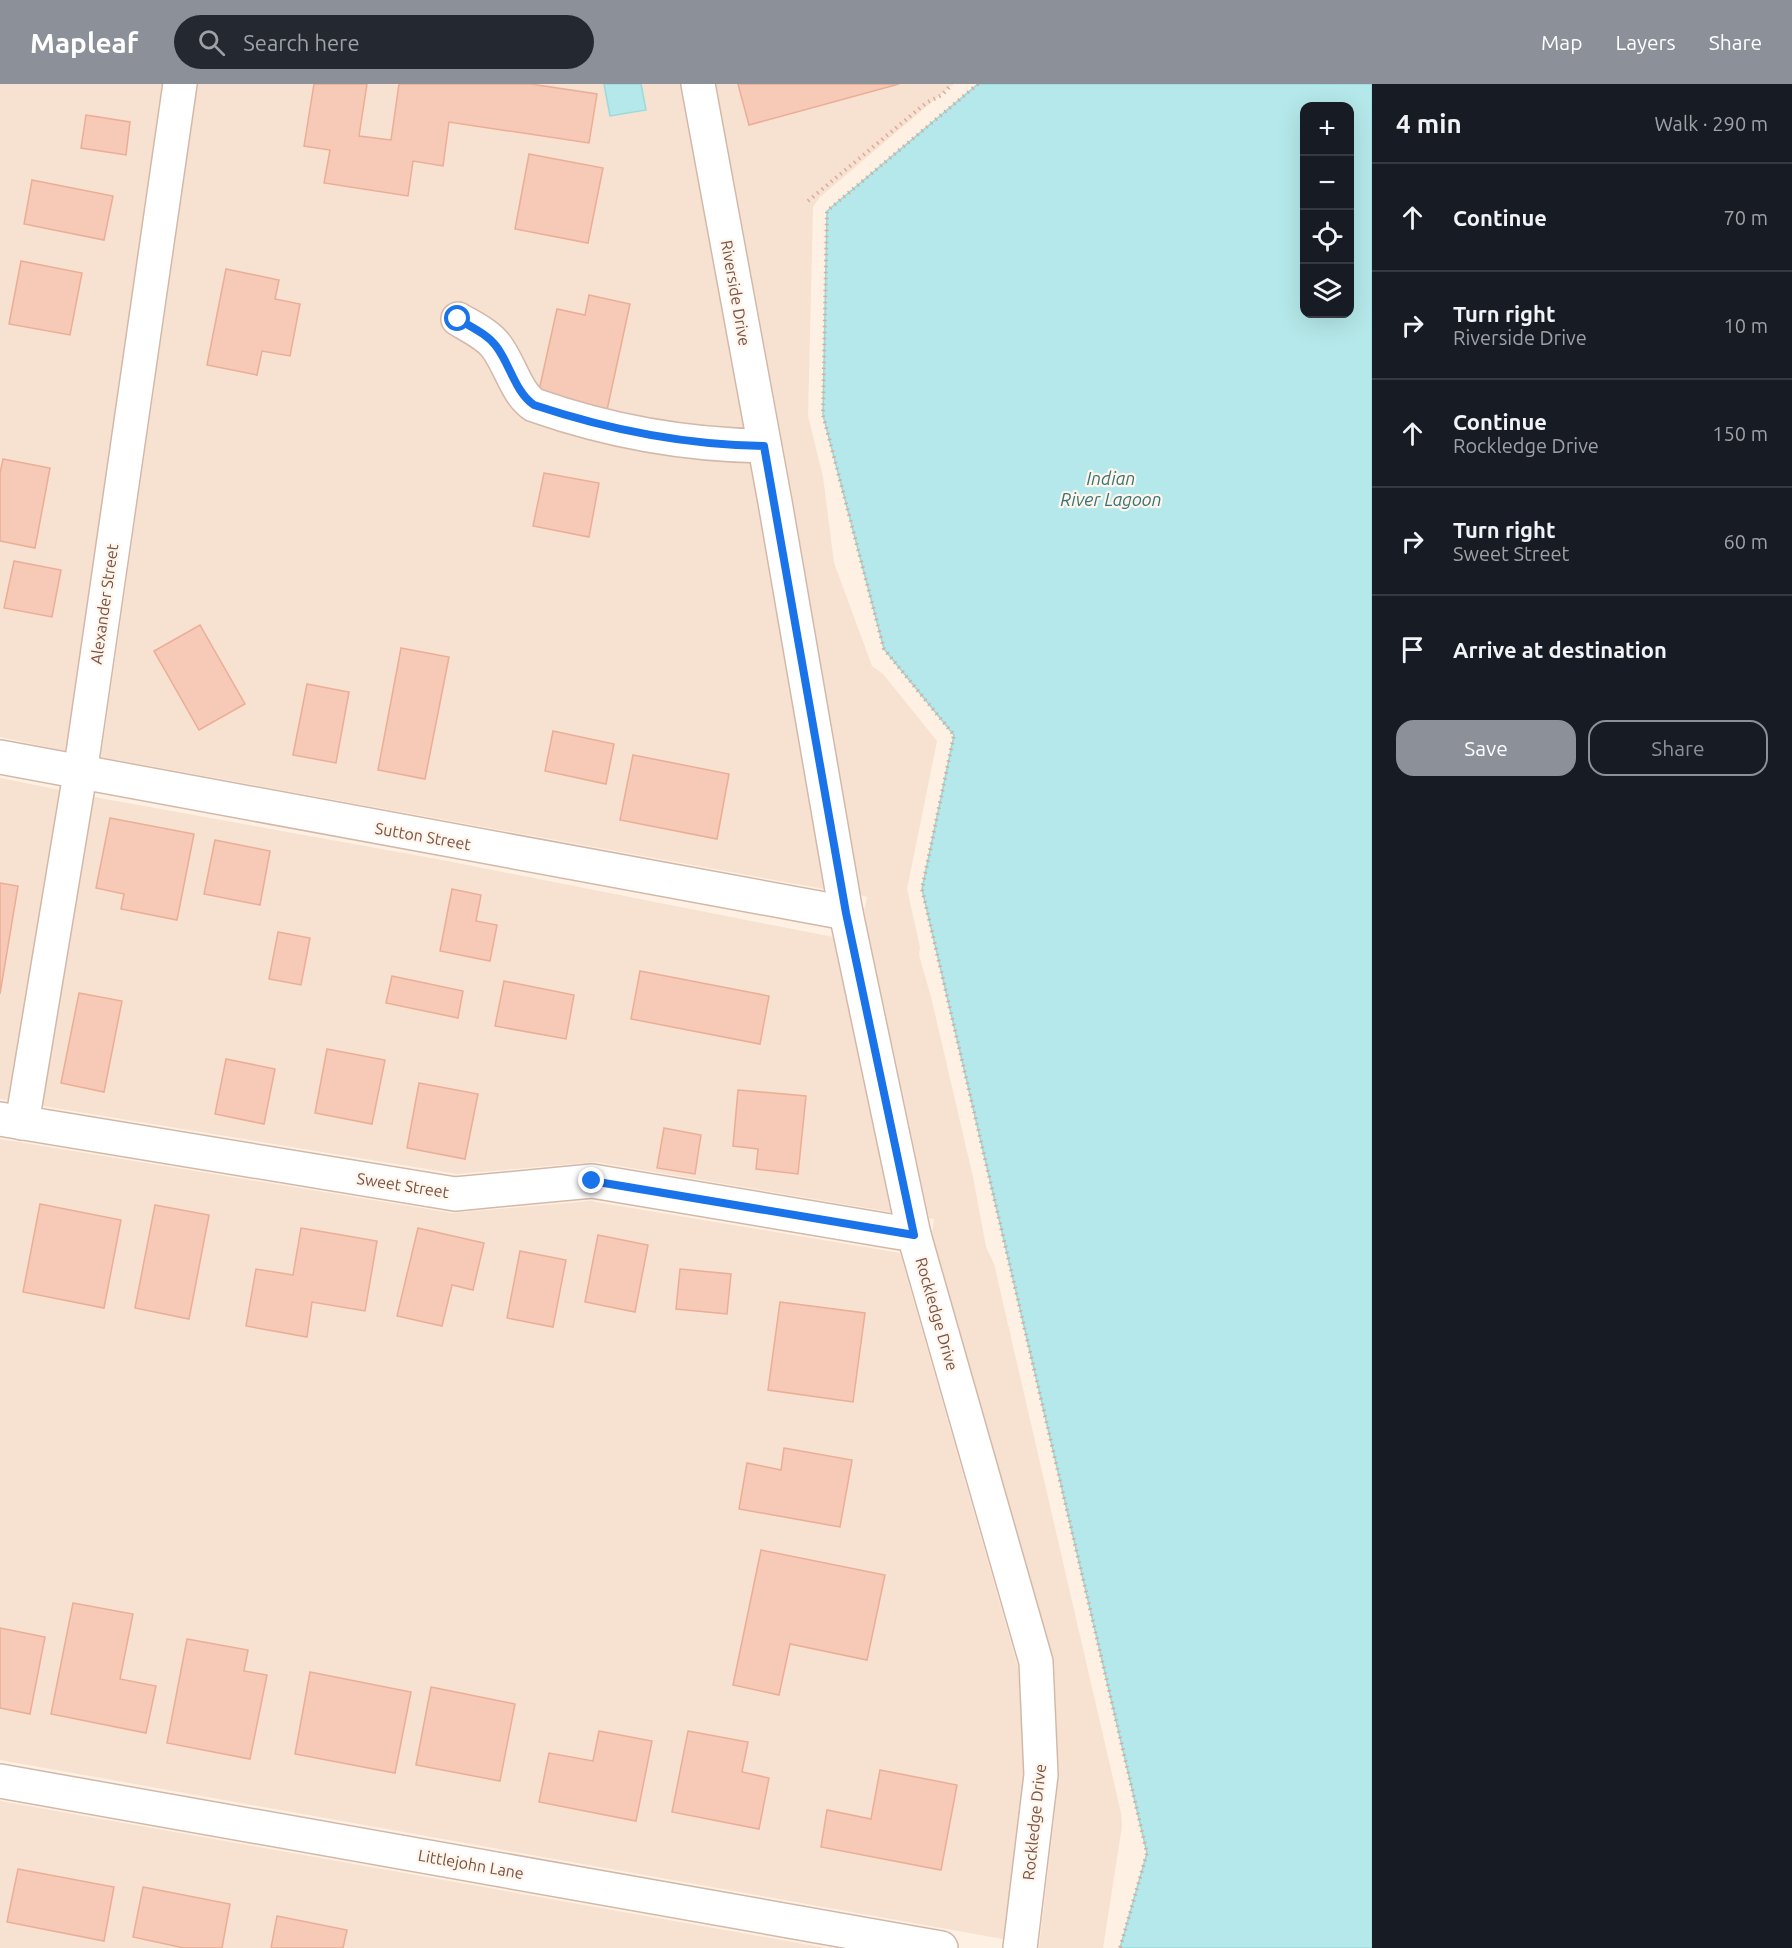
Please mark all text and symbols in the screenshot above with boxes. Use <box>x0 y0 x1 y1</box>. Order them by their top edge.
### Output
search box <box>174 15 594 69</box>
icon: search <box>195 26 228 59</box>
text: Mapleaf <box>30 27 138 58</box>
text: Search here <box>243 30 360 55</box>
text: Map <box>1541 30 1582 54</box>
text: Layers <box>1615 30 1676 54</box>
text: Share <box>1709 30 1762 54</box>
map controls <box>1300 102 1354 318</box>
button: + <box>1300 102 1354 156</box>
text: 4 min <box>1396 109 1462 138</box>
text: Walk · 290 m <box>1655 112 1768 135</box>
button: − <box>1300 156 1354 210</box>
icon: ahead <box>1396 201 1429 234</box>
text: Continue <box>1453 205 1547 230</box>
text: 70 m <box>1724 206 1768 229</box>
button: locate <box>1300 210 1354 264</box>
street label: Riverside Drive <box>718 239 754 347</box>
button: layers <box>1300 264 1354 318</box>
text: Turn right <box>1453 301 1555 326</box>
route start <box>444 305 470 331</box>
icon: right <box>1396 309 1429 342</box>
text: 10 m <box>1724 314 1768 337</box>
text: Riverside Drive <box>1453 326 1587 349</box>
text: Continue <box>1453 409 1547 434</box>
icon: ahead <box>1396 417 1429 450</box>
text: 150 m <box>1712 422 1768 445</box>
text: Rockledge Drive <box>1453 434 1599 457</box>
water label: Indian River Lagoon <box>1060 468 1162 509</box>
text: Turn right <box>1453 517 1555 542</box>
icon: right <box>1396 525 1429 558</box>
text: 60 m <box>1724 530 1768 553</box>
street label: Alexander Street <box>87 542 121 665</box>
text: Sweet Street <box>1453 542 1569 565</box>
icon: arrive <box>1396 633 1429 666</box>
text: Arrive at destination <box>1453 637 1667 662</box>
button: Save <box>1396 720 1576 776</box>
button: Share <box>1588 720 1768 776</box>
street label: Sutton Street <box>374 819 473 853</box>
route end <box>578 1167 604 1193</box>
street label: Sweet Street <box>356 1169 451 1201</box>
street label: Rockledge Drive <box>912 1255 962 1373</box>
street label: Rockledge Drive <box>1019 1763 1049 1881</box>
street label: Littlejohn Lane <box>417 1846 525 1882</box>

